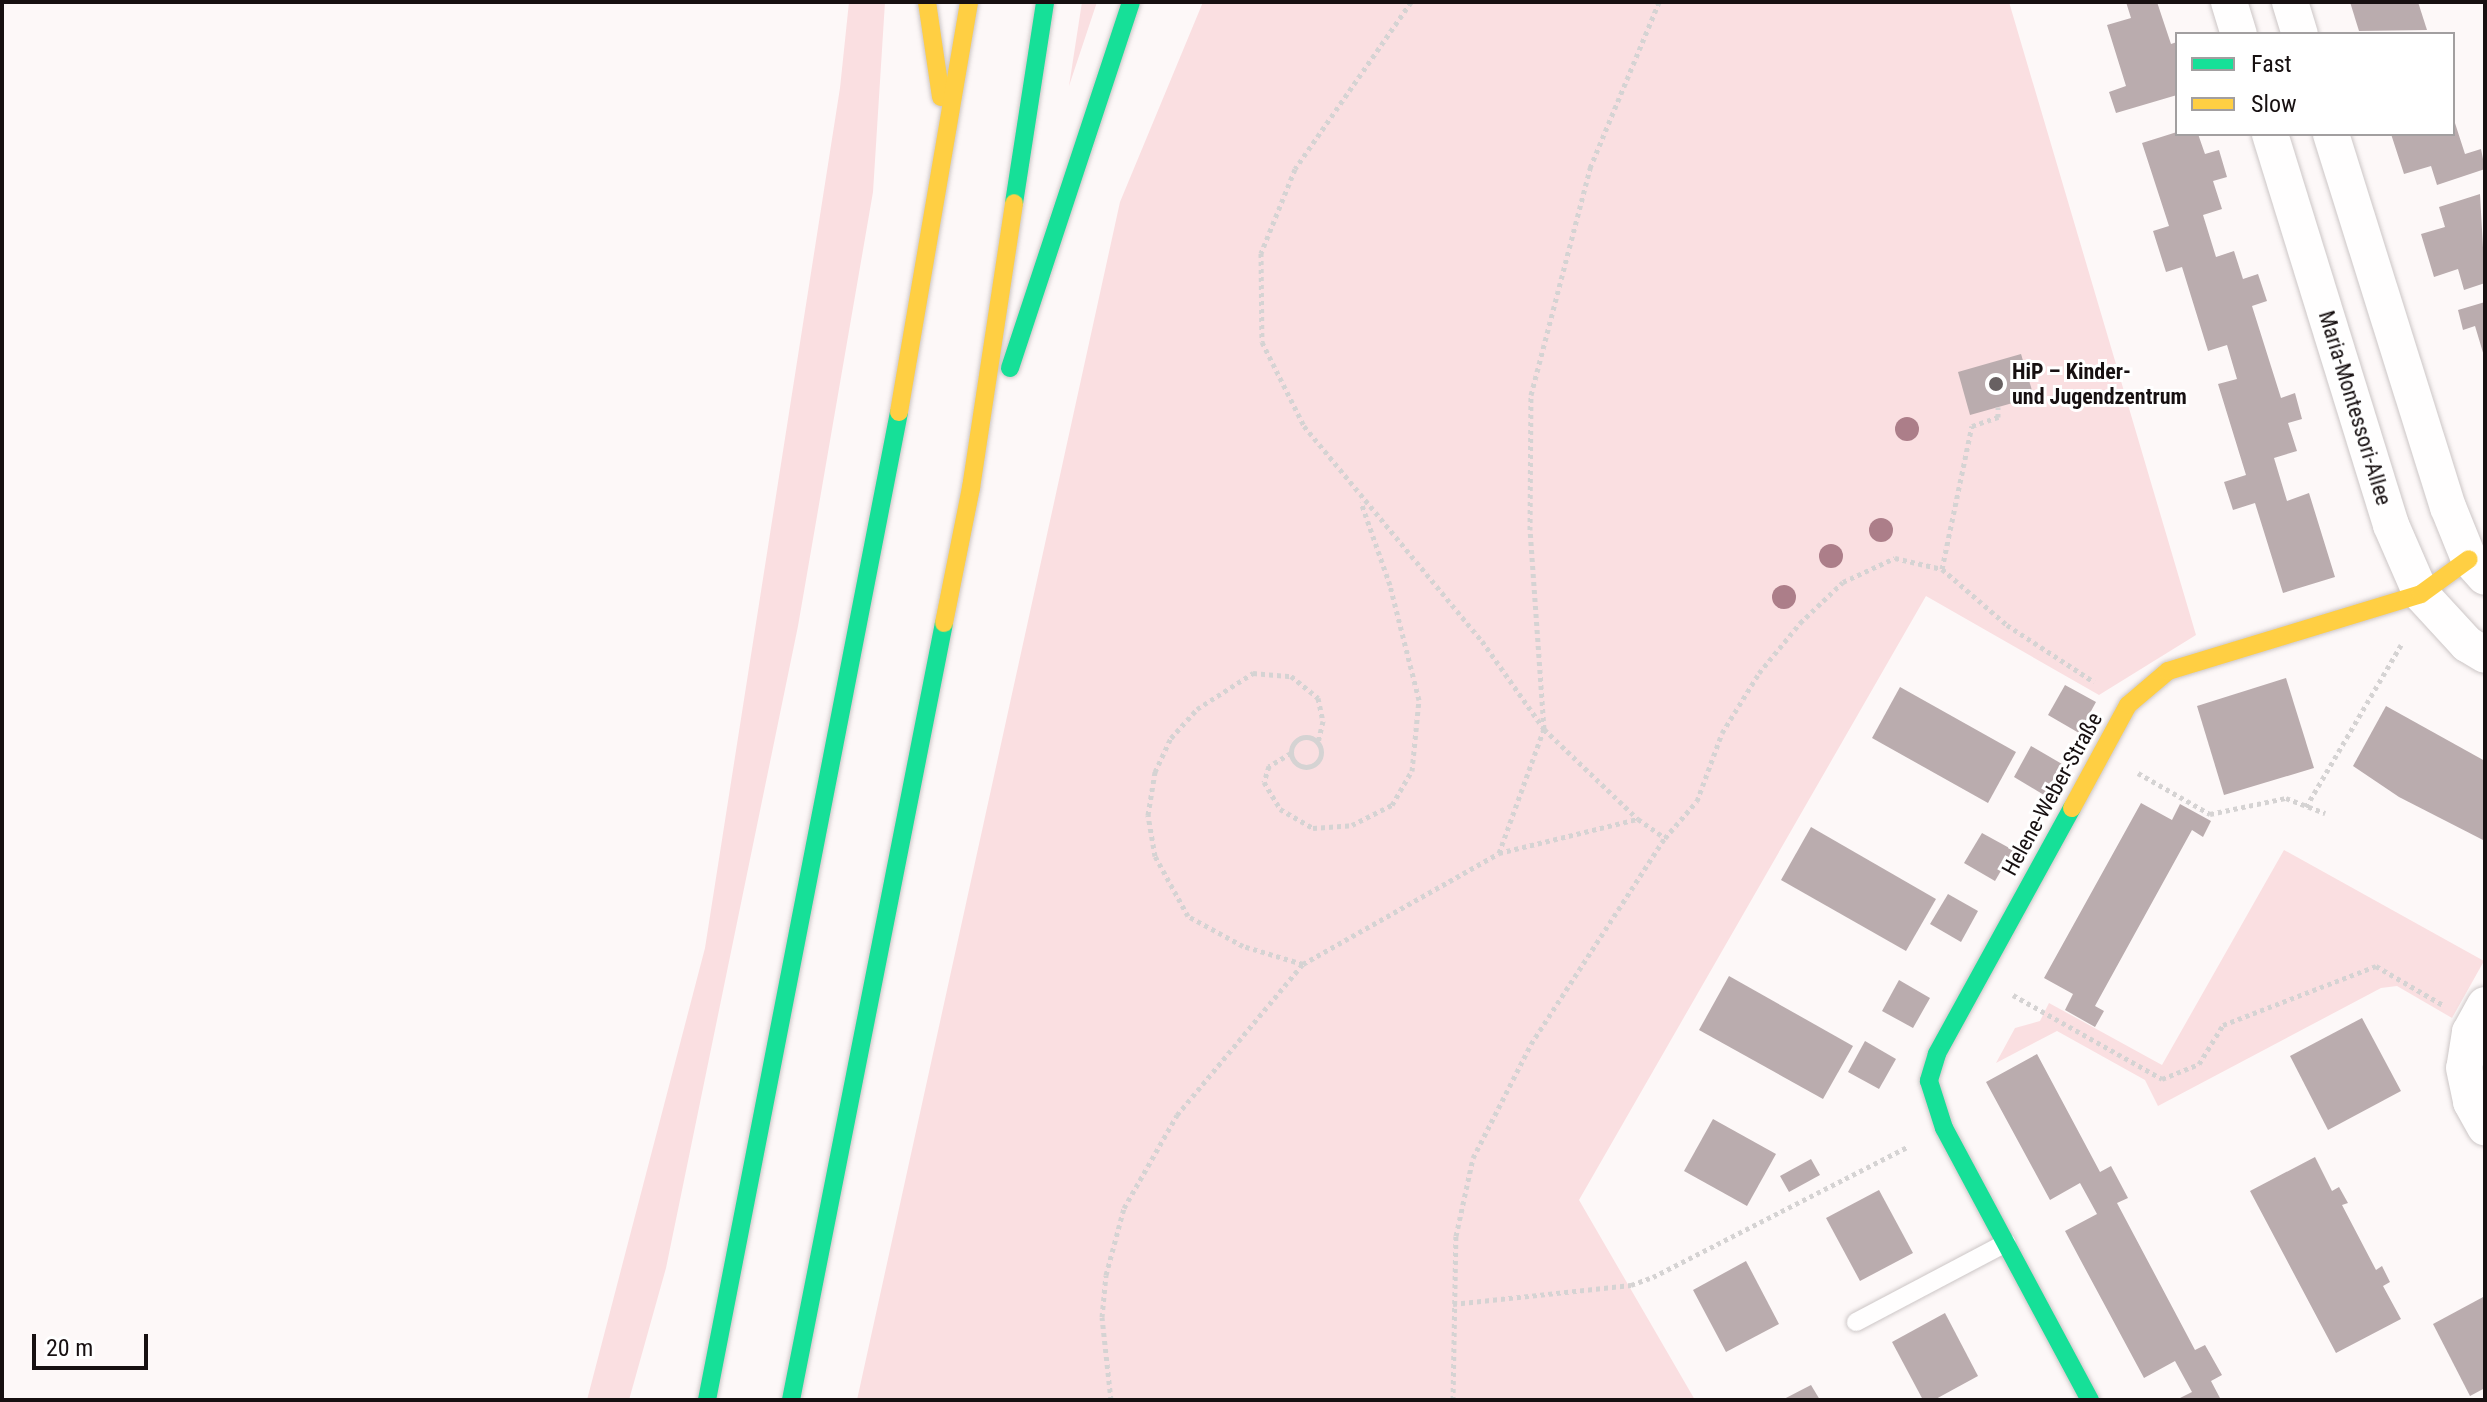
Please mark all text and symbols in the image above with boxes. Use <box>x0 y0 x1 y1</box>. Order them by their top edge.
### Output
legend <box>2175 32 2455 136</box>
text: Fast <box>2251 50 2292 78</box>
text: Slow <box>2251 90 2297 118</box>
street label: Maria-Montessori-Allee <box>2313 308 2397 508</box>
place label: HiP – Kinder- und Jugendzentrum <box>2012 358 2187 410</box>
marker: HiP – Kinder- und Jugendzentrum <box>1987 375 2005 393</box>
street label: Helene-Weber-Straße <box>1996 708 2108 880</box>
scale bar <box>36 1318 152 1368</box>
text: 20 m <box>46 1334 93 1362</box>

